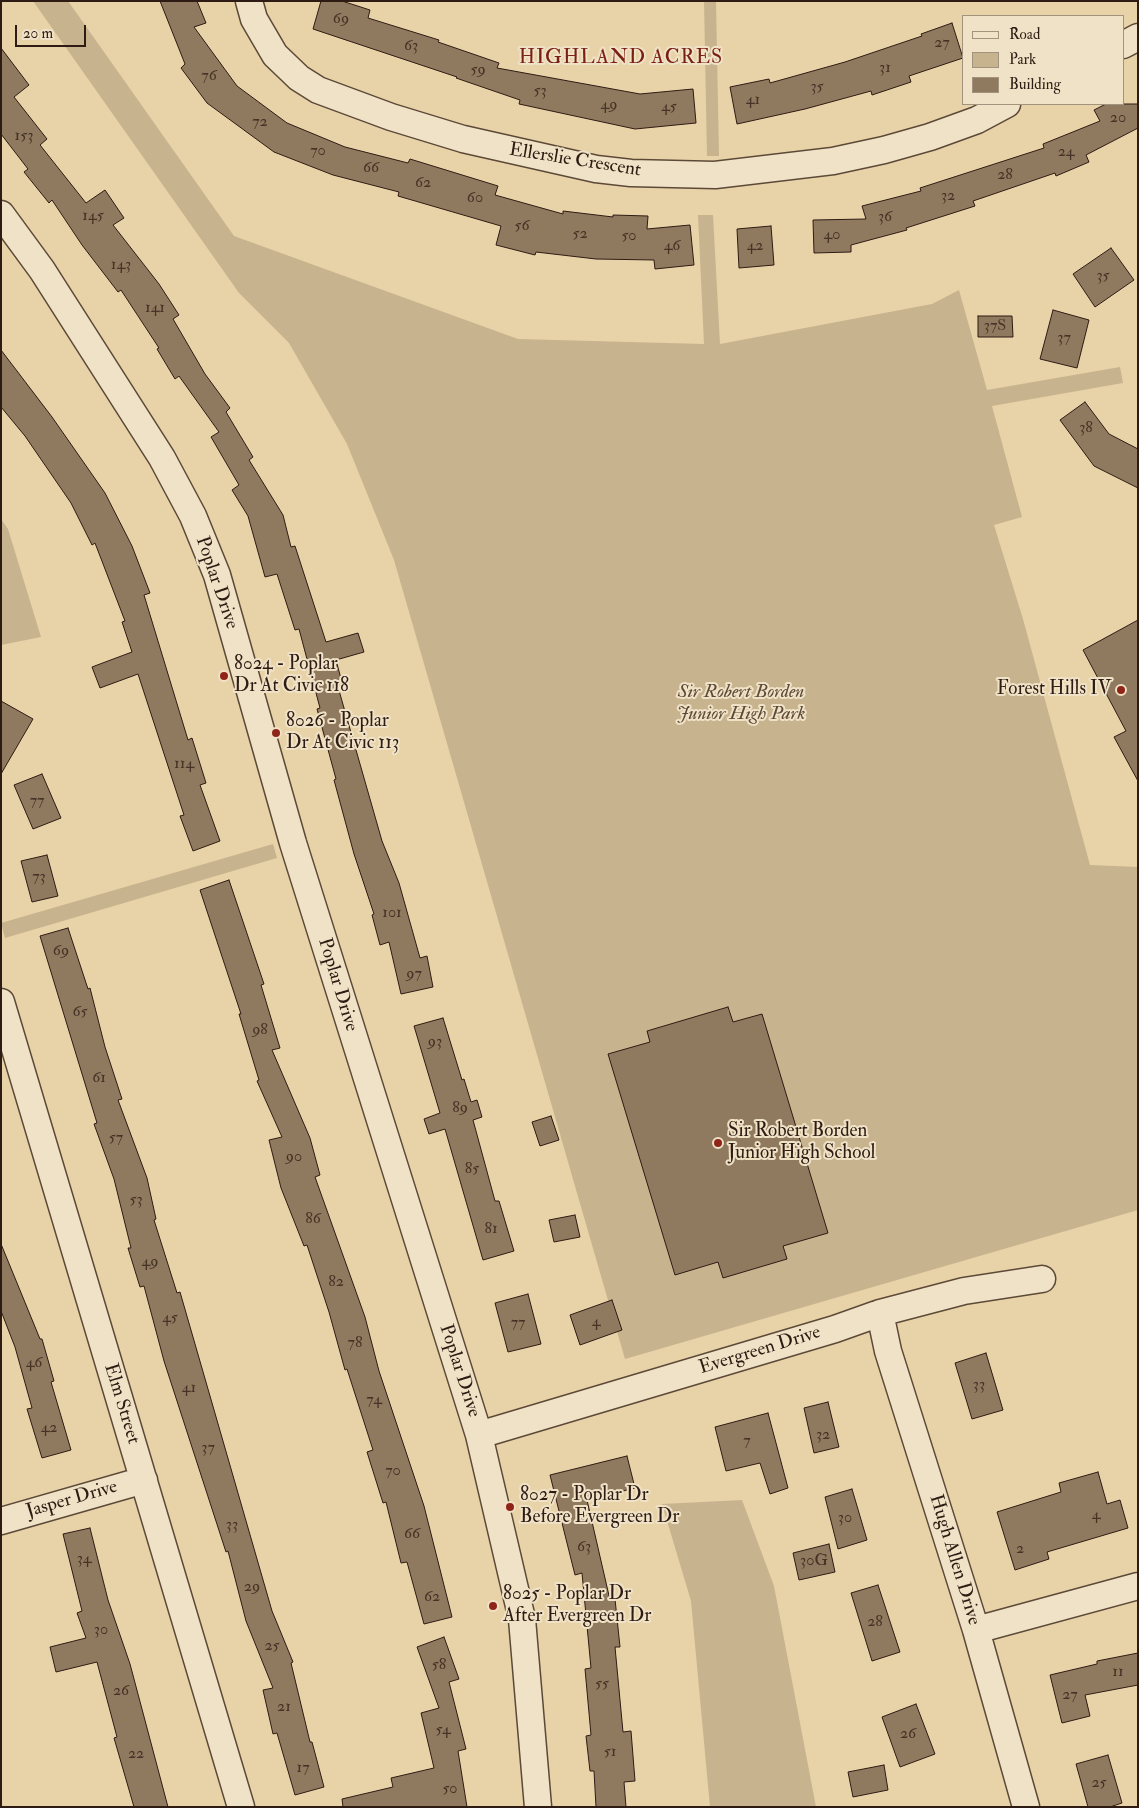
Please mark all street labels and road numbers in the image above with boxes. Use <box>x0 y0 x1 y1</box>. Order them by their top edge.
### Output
street label: Ellerslie Crescent <box>507 139 643 183</box>
street label: Poplar Drive <box>190 534 242 632</box>
street label: Poplar Drive <box>312 936 362 1034</box>
street label: Poplar Drive <box>433 1322 485 1420</box>
street label: Evergreen Drive <box>697 1322 823 1380</box>
street label: Elm Street <box>98 1361 144 1447</box>
street label: Jasper Drive <box>24 1476 120 1524</box>
street label: Hugh Allen Drive <box>923 1492 985 1628</box>

